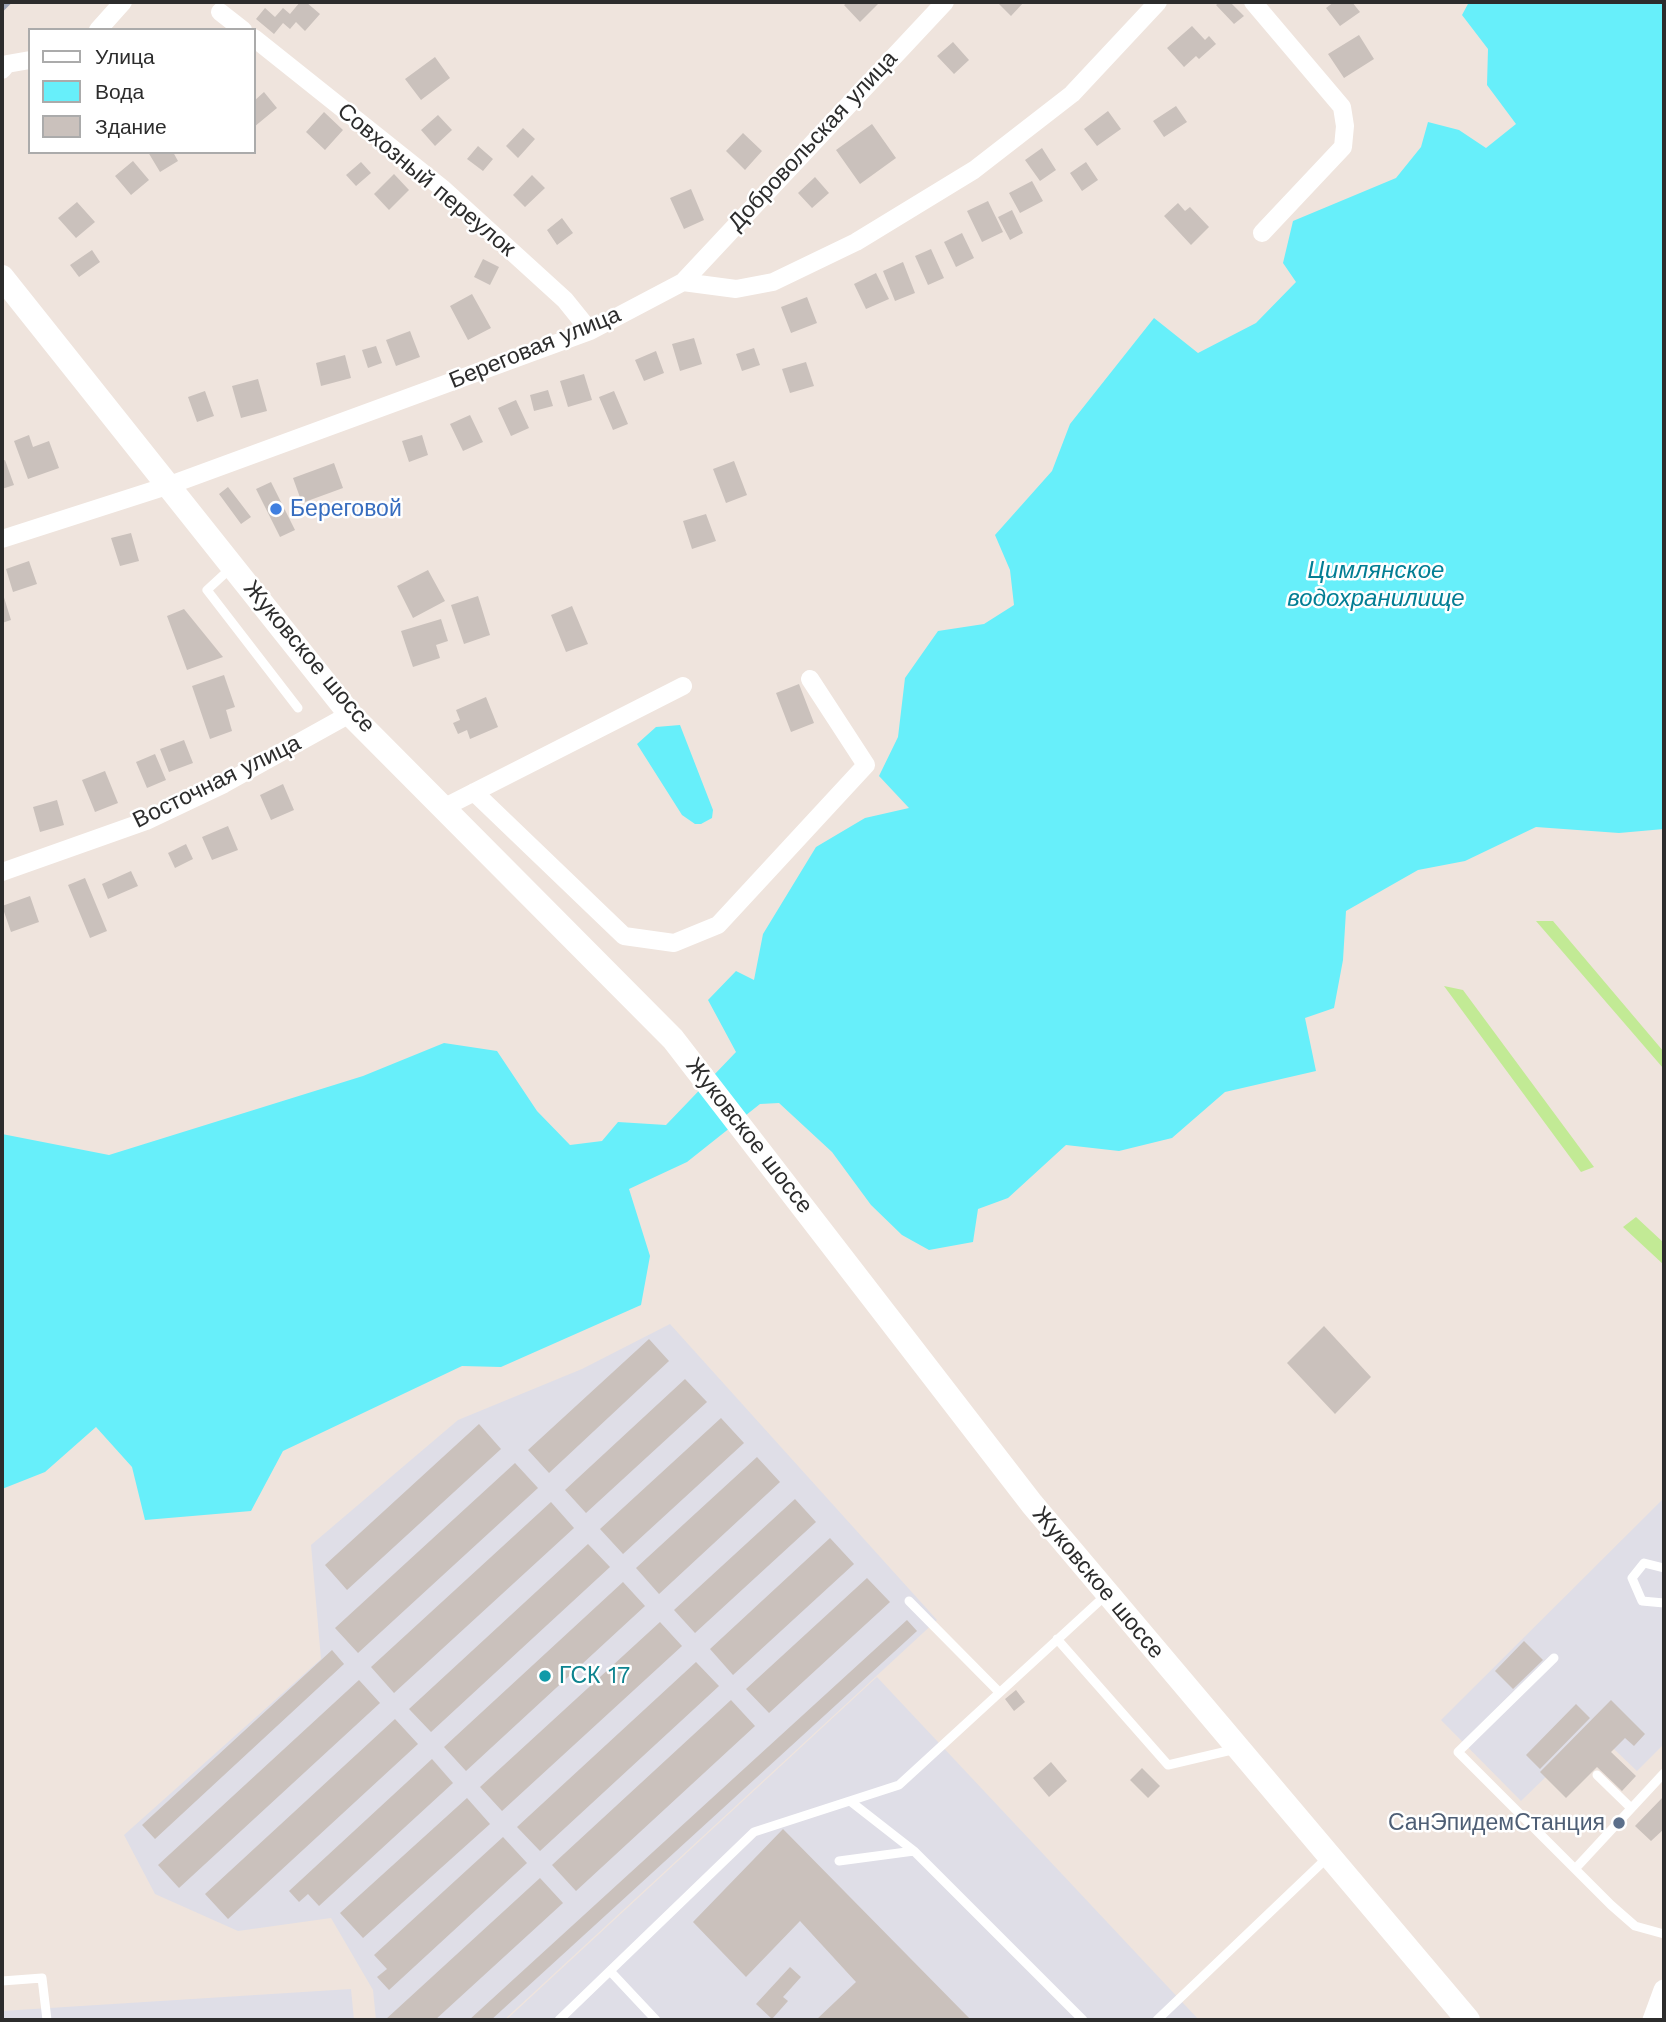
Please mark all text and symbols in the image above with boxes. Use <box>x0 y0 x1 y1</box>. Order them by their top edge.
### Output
legend <box>28 28 256 154</box>
text: Улица <box>95 44 155 69</box>
street label: Добровольская улица <box>723 46 903 236</box>
text: Вода <box>95 79 144 104</box>
street label: Совхозный переулок <box>331 97 521 263</box>
text: Здание <box>95 114 167 139</box>
street label: Береговая улица <box>445 301 625 395</box>
place label: Береговой <box>290 495 402 523</box>
marker: Береговой <box>268 501 284 517</box>
water label: Цимлянское водохранилище <box>1287 557 1465 613</box>
street label: Жуковское шоссе <box>237 575 381 739</box>
street label: Восточная улица <box>129 729 305 835</box>
street label: Жуковское шоссе <box>680 1053 818 1219</box>
street label: Жуковское шоссе <box>1026 1501 1170 1665</box>
place label: ГСК 17 <box>559 1662 630 1690</box>
marker: ГСК 17 <box>537 1668 553 1684</box>
place label: СанЭпидемСтанция <box>1388 1809 1605 1837</box>
marker: СанЭпидемСтанция <box>1611 1815 1627 1831</box>

